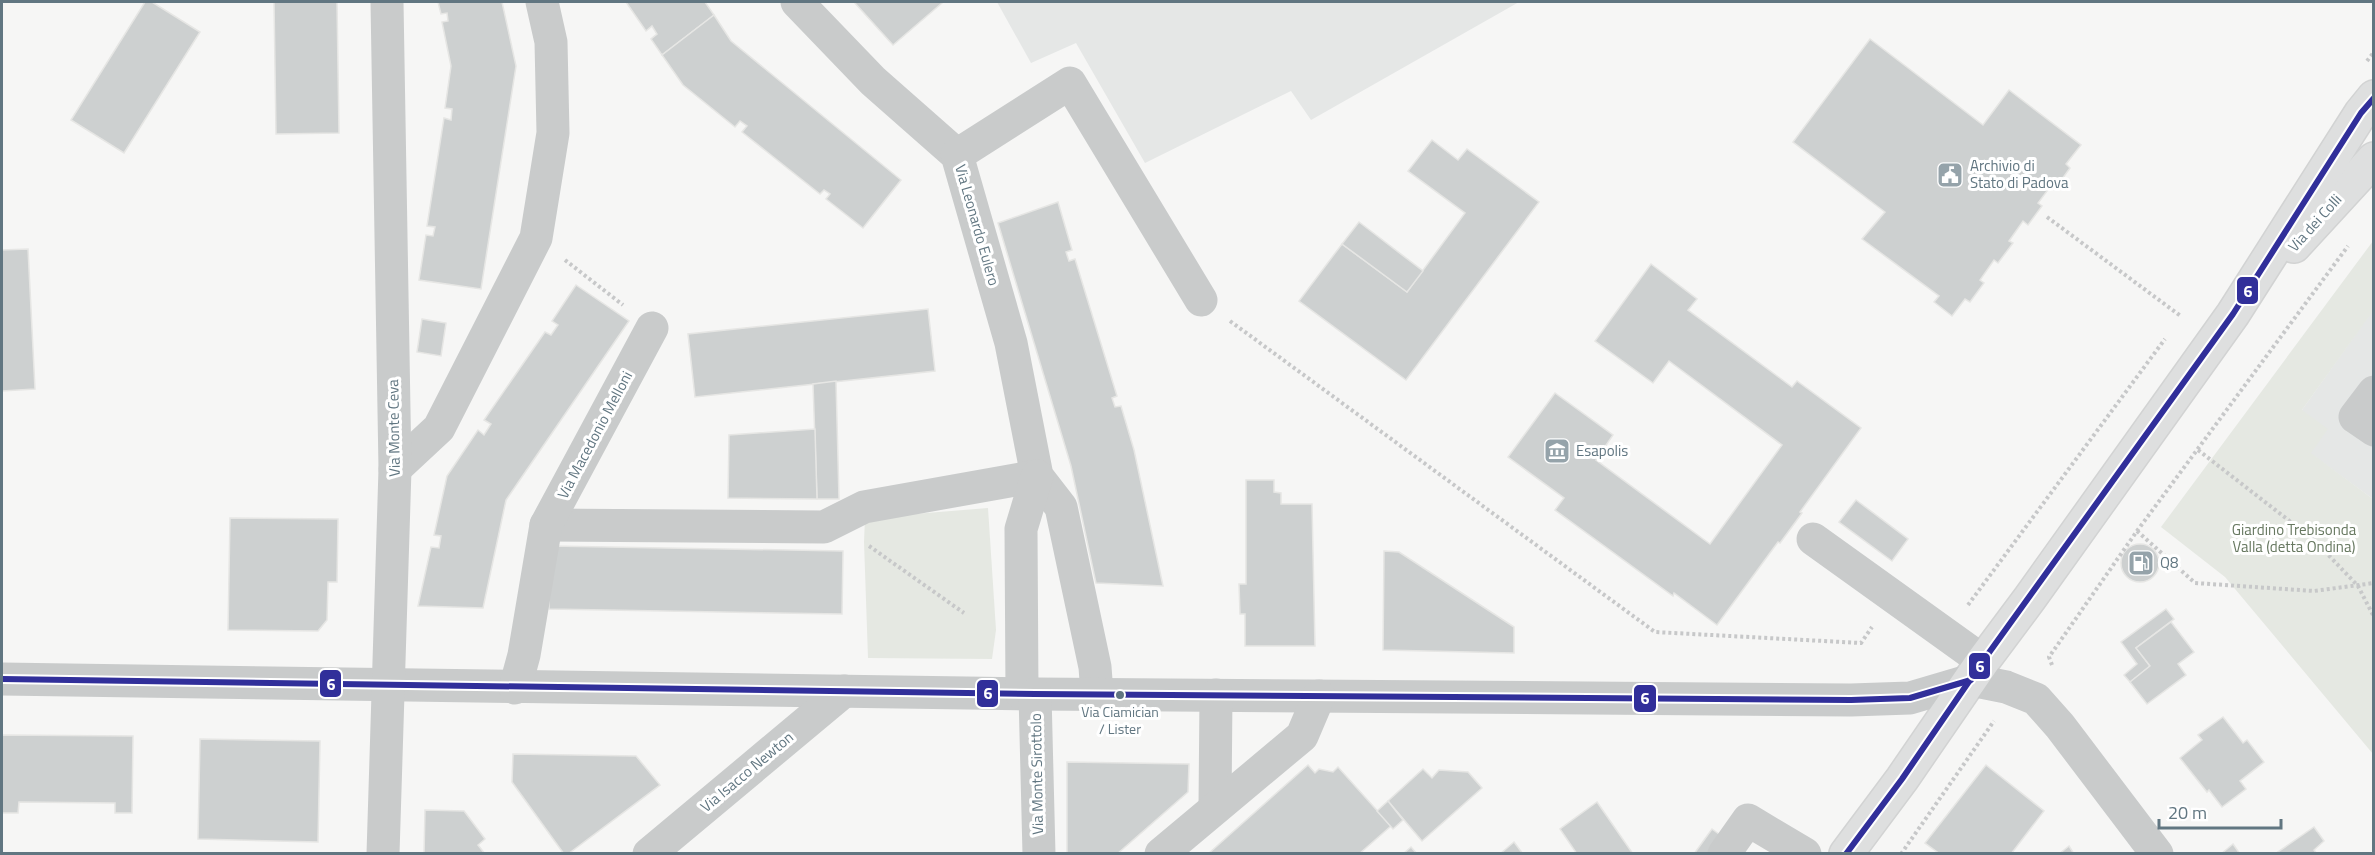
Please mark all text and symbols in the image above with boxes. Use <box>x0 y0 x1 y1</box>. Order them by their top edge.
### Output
place label: Archivio di Stato di Padova <box>1970 154 2069 194</box>
public building icon: Archivio di Stato di Padova <box>1935 160 1965 190</box>
street label: Via Leonardo Eulero <box>949 161 1006 288</box>
street label: Via dei Colli <box>2282 189 2347 257</box>
line badge: 6 <box>2236 276 2259 305</box>
text: 6 <box>2244 279 2253 303</box>
street label: Via Macedonio Melloni <box>551 367 638 503</box>
street label: Via Monte Ceva <box>381 379 406 477</box>
museum icon: Esapolis <box>1542 436 1572 466</box>
place label: Esapolis <box>1576 439 1628 462</box>
park label: Giardino Trebisonda Valla (detta Ondina) <box>2232 518 2357 558</box>
fuel station icon: Q8 <box>2126 548 2156 578</box>
place label: Q8 <box>2160 551 2178 574</box>
line badge: 6 <box>1968 652 1991 680</box>
text: 6 <box>1976 654 1985 678</box>
line badge: 6 <box>319 669 342 698</box>
text: 6 <box>327 672 336 696</box>
line badge: 6 <box>976 679 999 708</box>
text: 6 <box>984 681 993 705</box>
line badge: 6 <box>1633 684 1657 713</box>
text: 6 <box>1641 686 1650 710</box>
marker: Via Ciamician / Lister <box>1114 689 1126 701</box>
place label: Via Ciamician / Lister <box>1081 701 1159 739</box>
street label: Via Monte Sirottolo <box>1024 713 1049 835</box>
street label: Via Isacco Newton <box>695 726 798 818</box>
scale bar <box>2159 792 2280 830</box>
text: 20 m <box>2168 799 2207 826</box>

